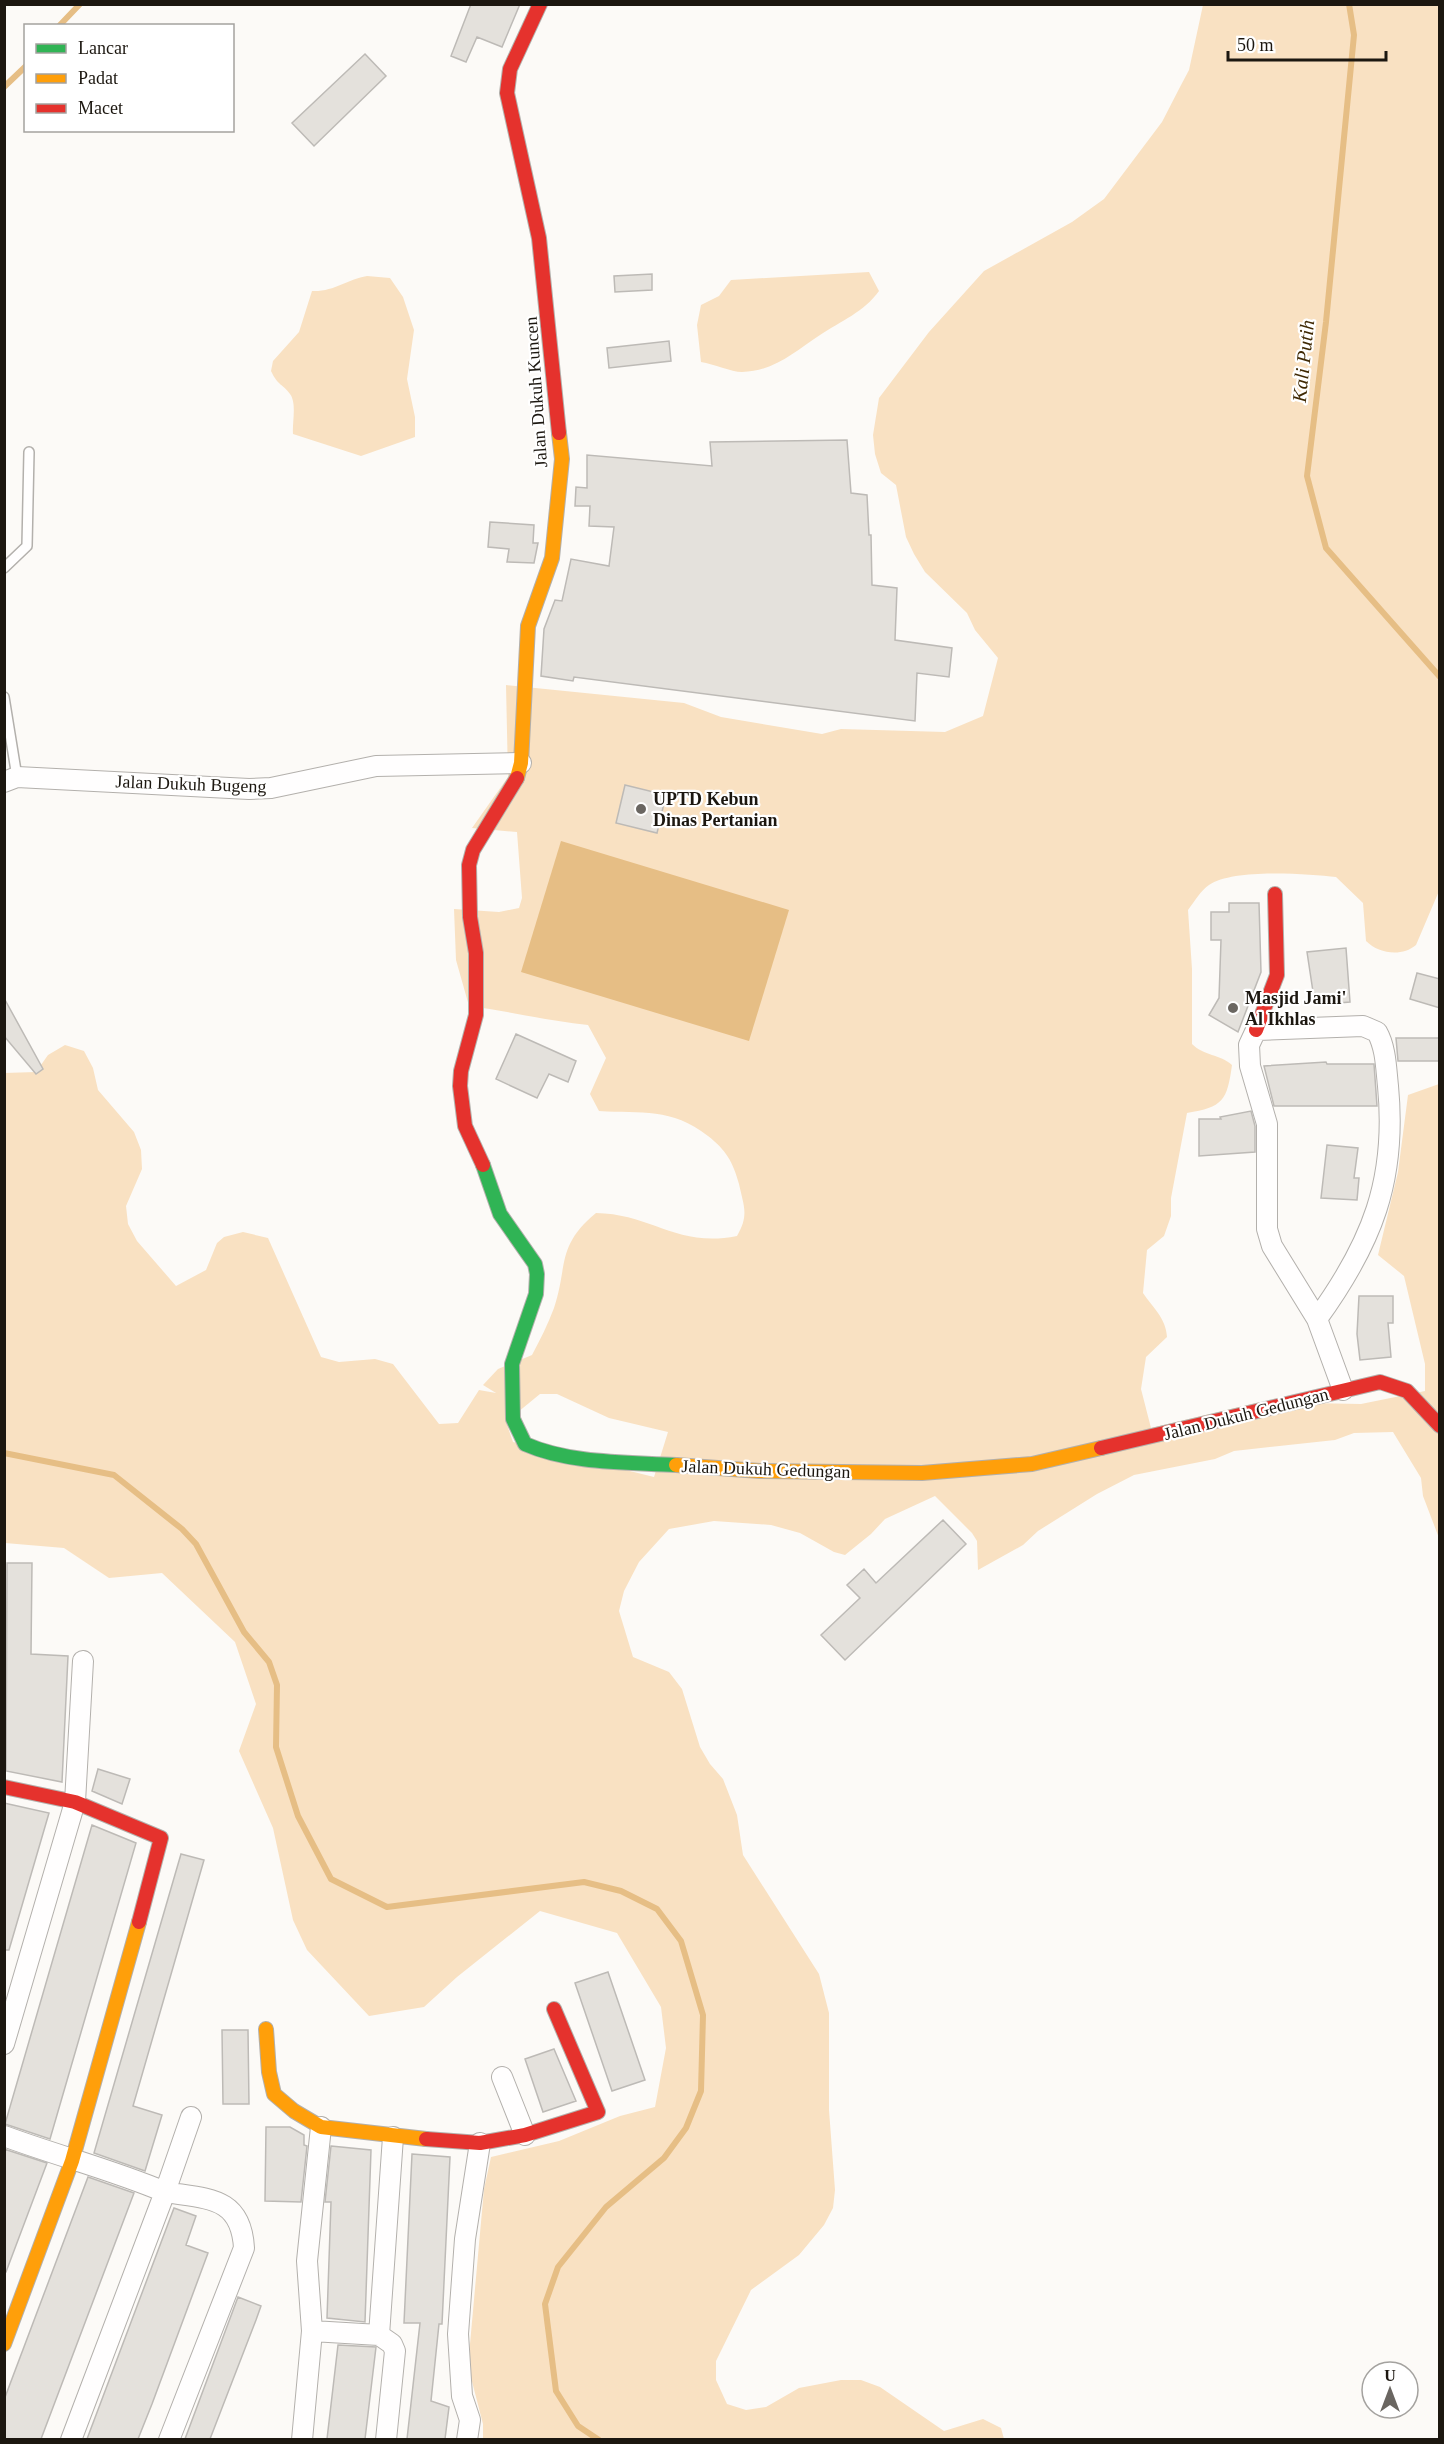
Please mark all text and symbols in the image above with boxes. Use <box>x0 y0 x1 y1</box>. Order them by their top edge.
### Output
legend <box>24 24 234 132</box>
scale bar <box>1228 24 1386 62</box>
text: 50 m <box>1237 35 1274 55</box>
text: Lancar <box>78 38 128 58</box>
text: Padat <box>78 68 118 88</box>
text: Macet <box>78 98 123 118</box>
street label: Jalan Dukuh Kuncen <box>521 316 551 468</box>
water label: Kali Putih <box>1288 319 1318 404</box>
street label: Jalan Dukuh Bugeng <box>115 771 267 797</box>
place label: UPTD Kebun Dinas Pertanian <box>653 789 778 830</box>
marker: UPTD Kebun Dinas Pertanian <box>634 802 648 816</box>
place label: Masjid Jami' Al Ikhlas <box>1245 988 1347 1029</box>
marker: Masjid Jami' Al Ikhlas <box>1226 1001 1240 1015</box>
street label: Jalan Dukuh Gedungan <box>1162 1384 1330 1444</box>
street label: Jalan Dukuh Gedungan <box>681 1456 851 1482</box>
north arrow <box>1360 2360 1420 2420</box>
text: U <box>1384 2367 1396 2384</box>

